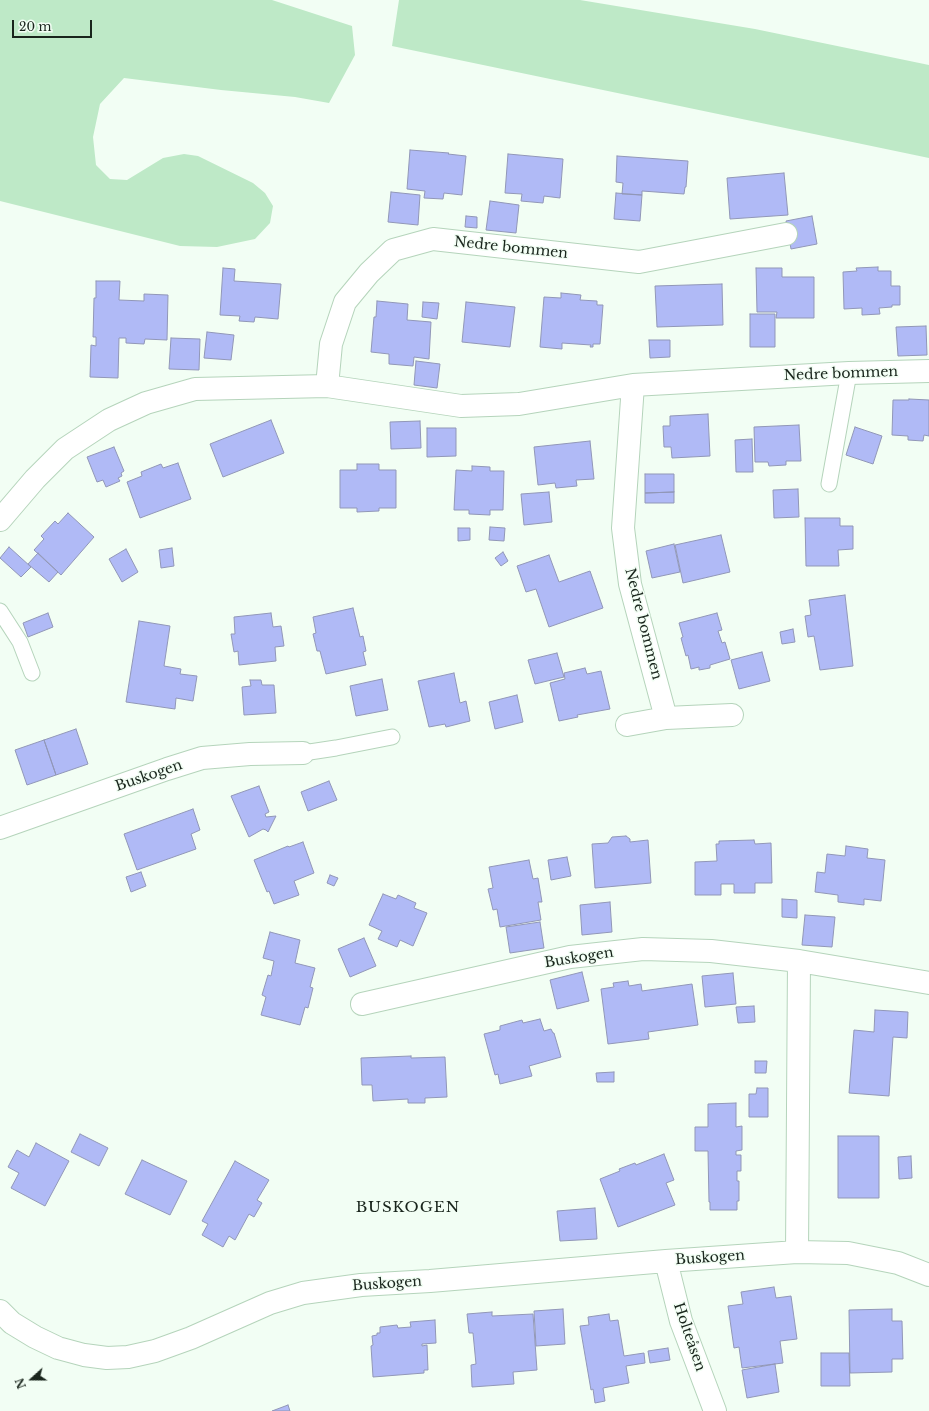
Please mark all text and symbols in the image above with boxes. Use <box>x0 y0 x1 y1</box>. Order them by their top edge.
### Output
scale bar <box>14 12 94 38</box>
text: 20 m <box>19 19 51 34</box>
street label: Nedre bommen <box>453 234 569 262</box>
street label: Nedre bommen <box>784 364 898 384</box>
street label: Nedre bommen <box>621 567 665 681</box>
street label: Buskogen <box>113 757 185 795</box>
street label: Buskogen <box>543 944 615 972</box>
district label: BUSKOGEN <box>356 1199 460 1217</box>
street label: Buskogen <box>675 1247 745 1269</box>
street label: Buskogen <box>352 1273 422 1295</box>
street label: Holteåsen <box>669 1301 709 1373</box>
north arrow <box>12 1359 52 1399</box>
text: N <box>12 1376 29 1391</box>

